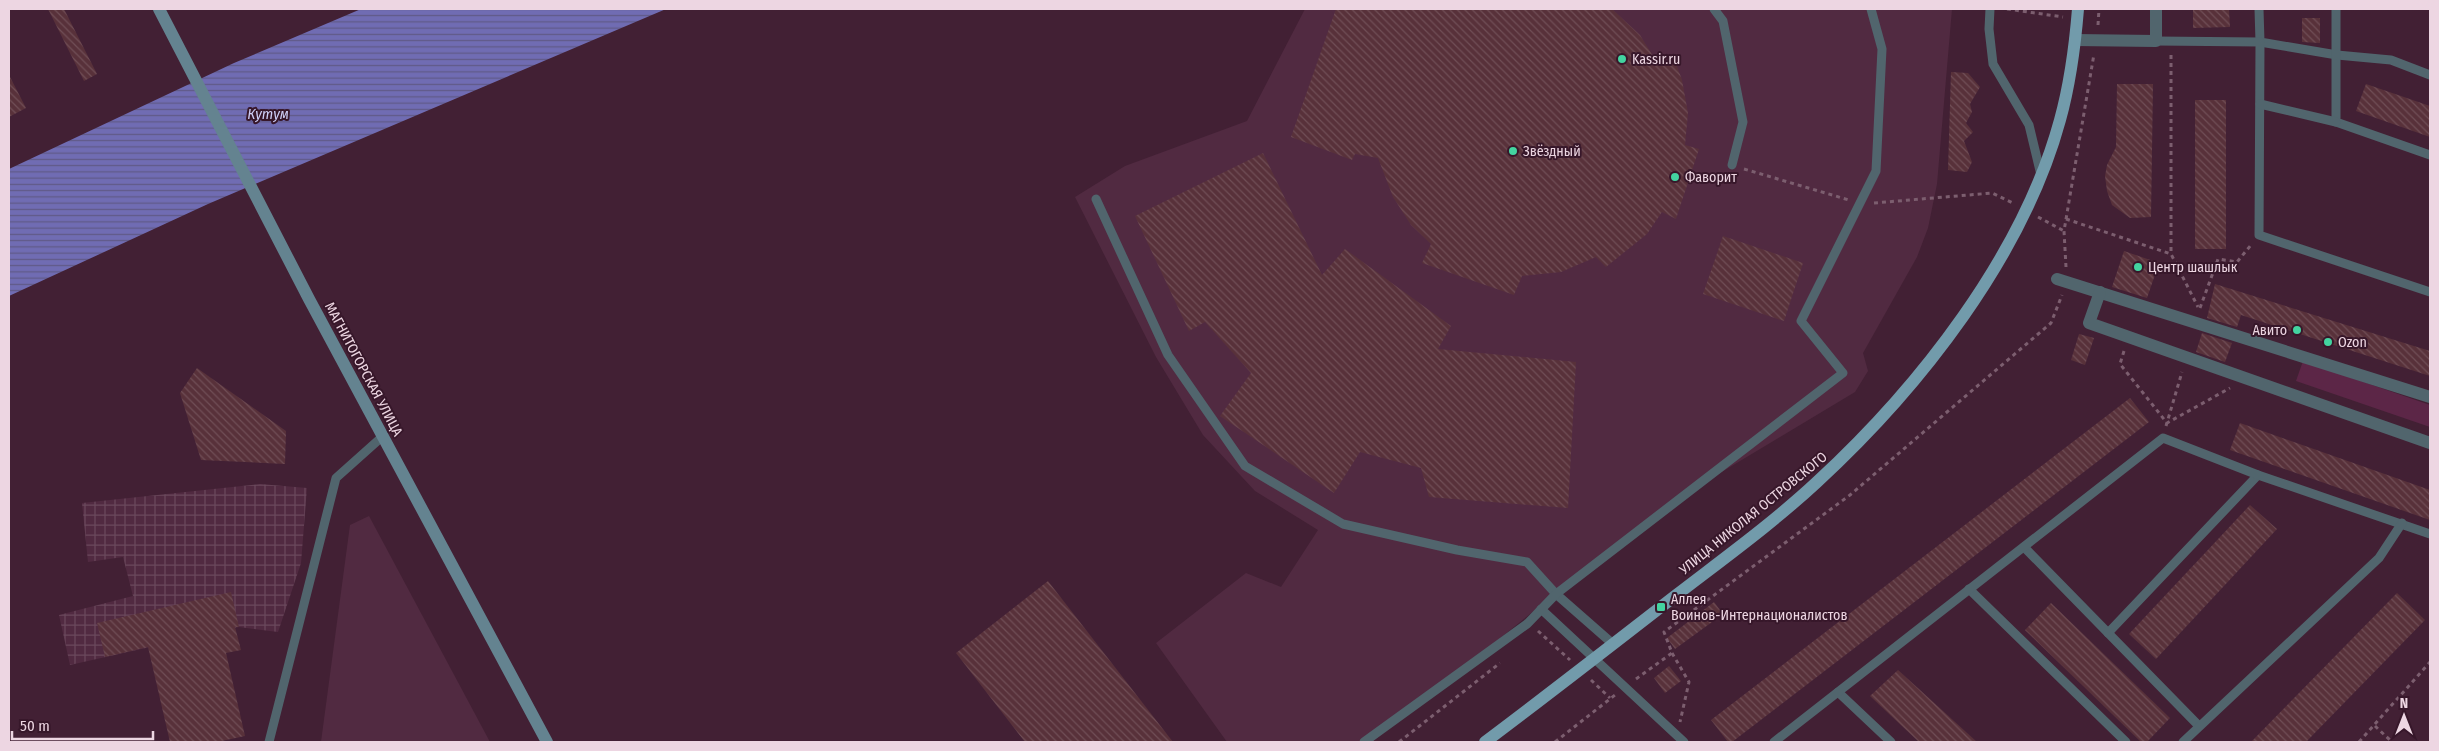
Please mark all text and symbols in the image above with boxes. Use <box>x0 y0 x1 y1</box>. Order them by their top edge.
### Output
place label: Kassir.ru <box>1632 51 1680 68</box>
marker: Kassir.ru <box>1616 53 1628 65</box>
water label: Кутум <box>247 105 289 123</box>
place label: Звёздный <box>1523 143 1581 160</box>
marker: Звёздный <box>1507 145 1519 157</box>
place label: Фаворит <box>1685 169 1737 186</box>
marker: Фаворит <box>1669 171 1681 183</box>
place label: Центр шашлык <box>2148 259 2238 276</box>
marker: Центр шашлык <box>2132 261 2144 273</box>
street label: МАГНИТОГОРСКАЯ УЛИЦА <box>321 299 406 440</box>
place label: Авито <box>2252 322 2287 339</box>
marker: Авито <box>2291 324 2303 336</box>
place label: Ozon <box>2338 334 2367 351</box>
marker: Ozon <box>2322 336 2334 348</box>
street label: УЛИЦА НИКОЛАЯ ОСТРОВСКОГО <box>1675 448 1831 579</box>
place label: Аллея Воинов-Интернационалистов <box>1671 591 1847 624</box>
marker: Аллея Воинов-Интернационалистов <box>1655 601 1667 613</box>
north arrow <box>2379 691 2429 741</box>
text: N <box>2400 695 2408 712</box>
scale bar <box>12 708 154 740</box>
text: 50 m <box>20 717 50 735</box>

